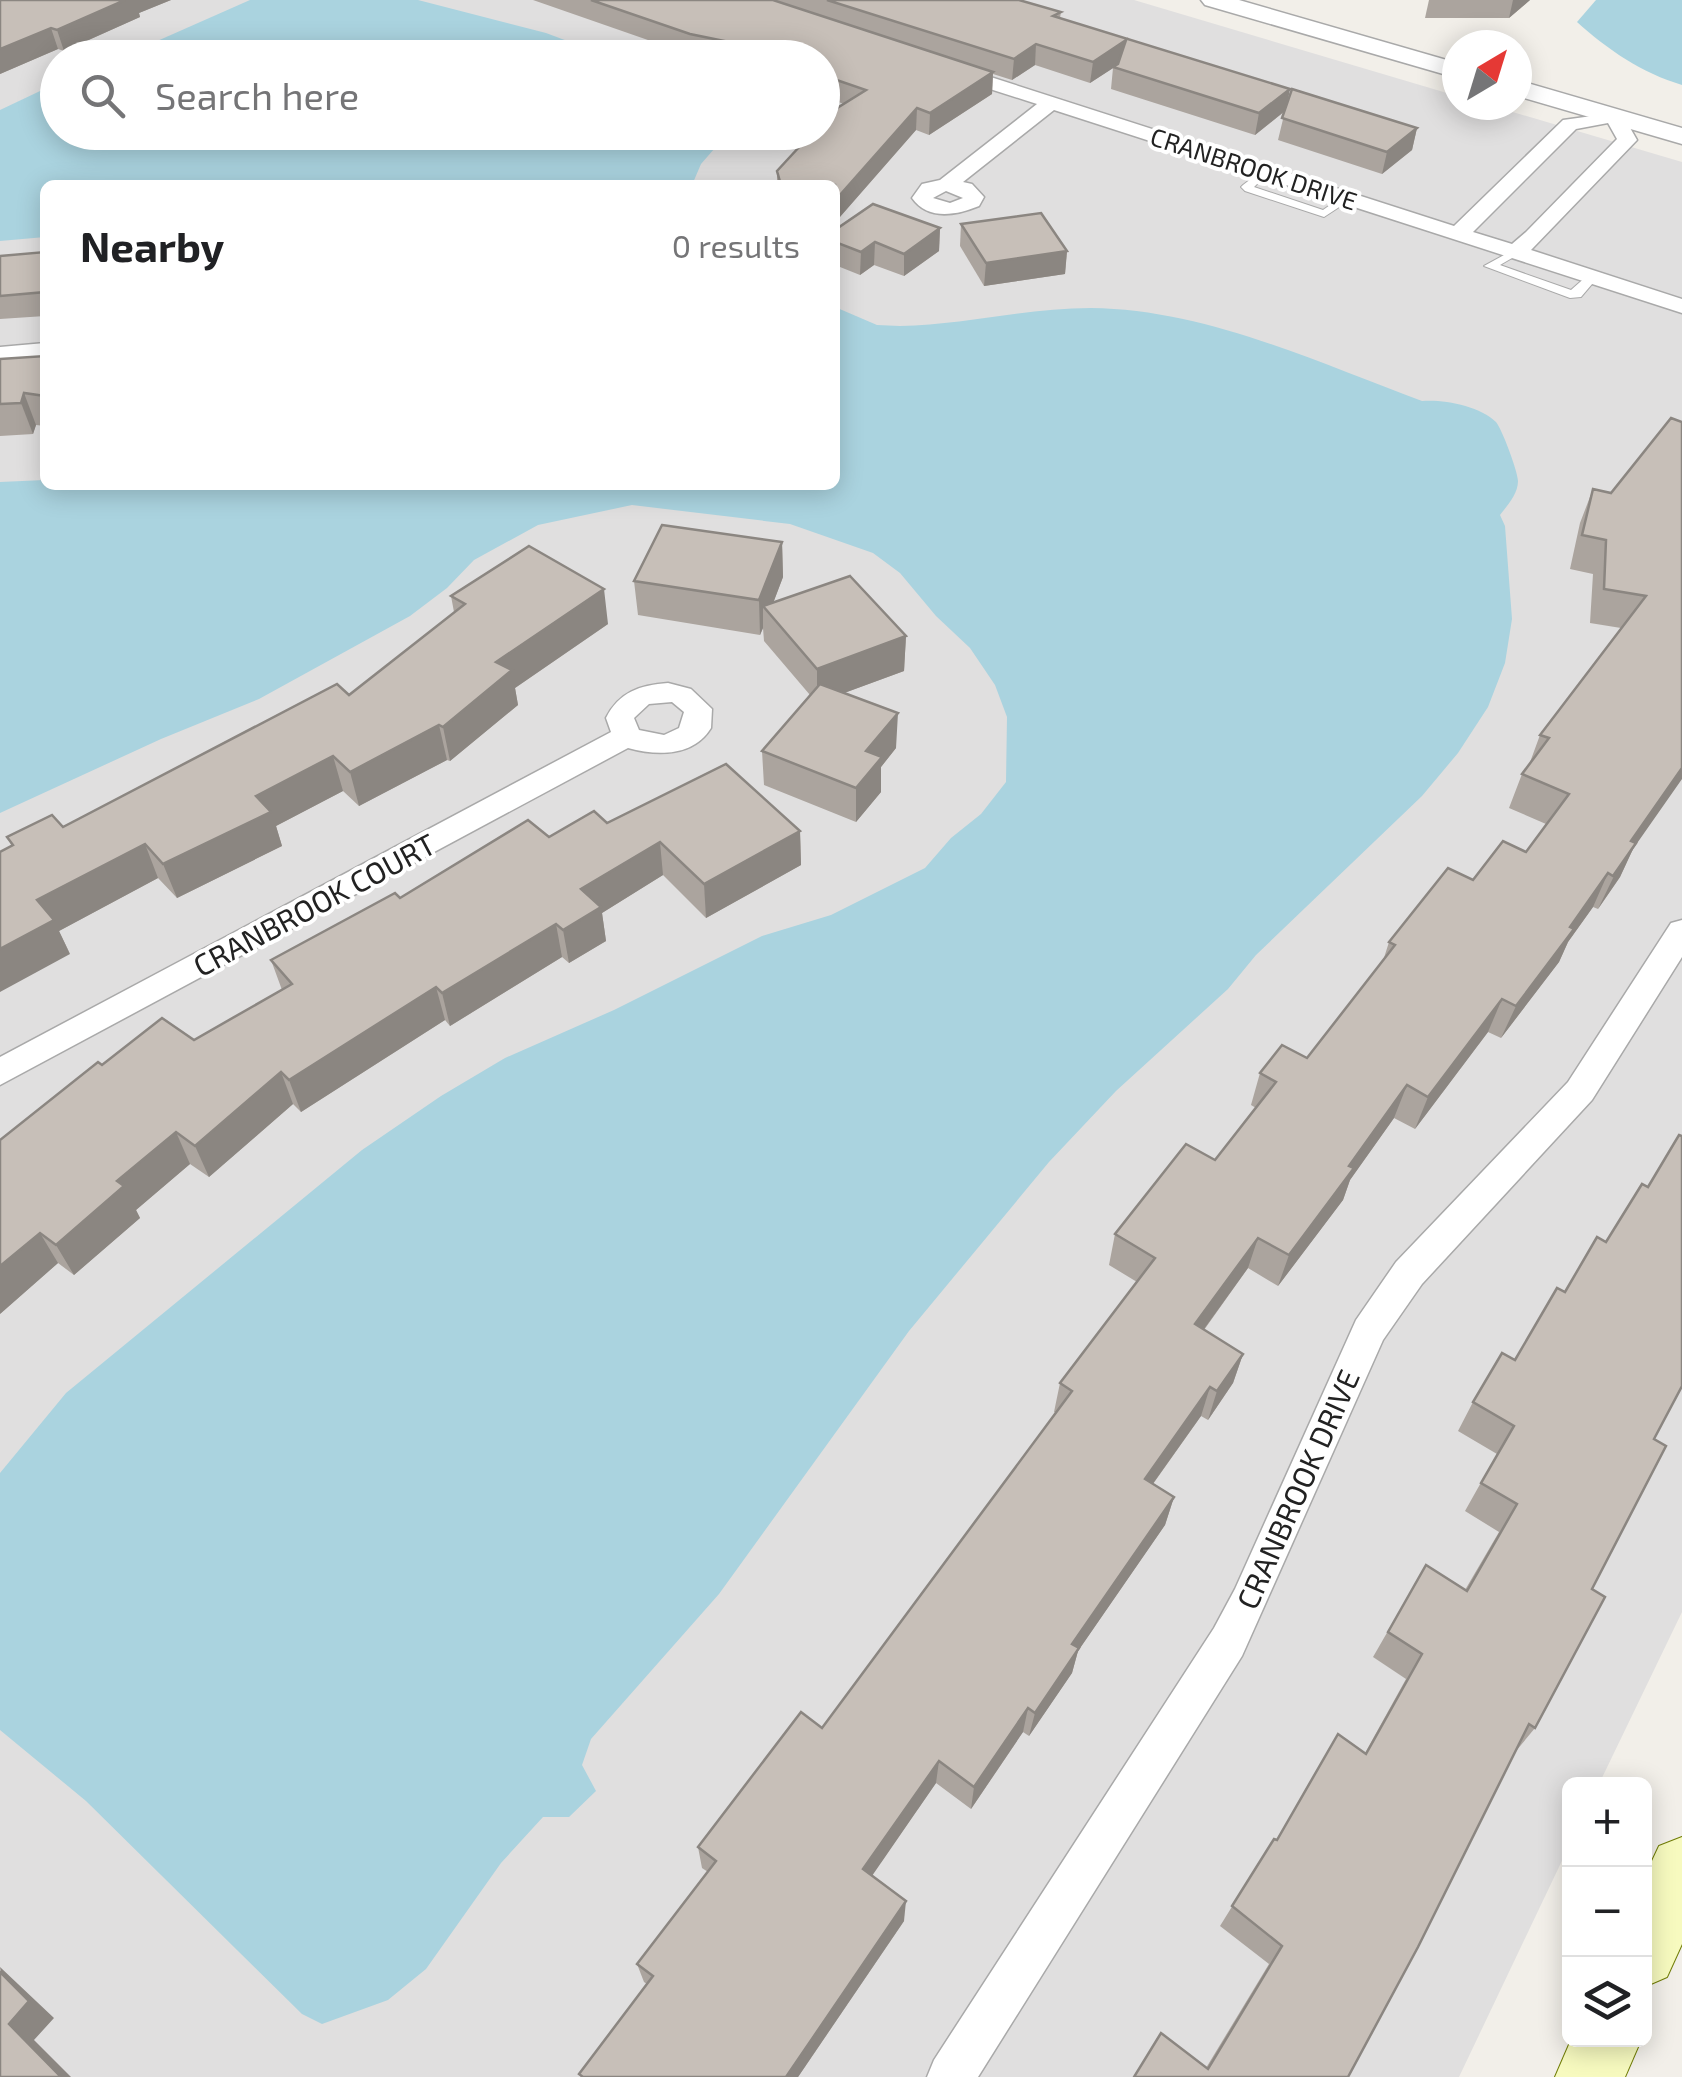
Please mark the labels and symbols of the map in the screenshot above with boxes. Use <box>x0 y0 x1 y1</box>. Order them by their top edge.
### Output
north arrow <box>1442 30 1532 120</box>
street label: CRANBROOK DRIVE <box>1147 120 1361 216</box>
street label: CRANBROOK COURT <box>187 825 441 983</box>
street label: CRANBROOK DRIVE <box>1228 1364 1366 1614</box>

